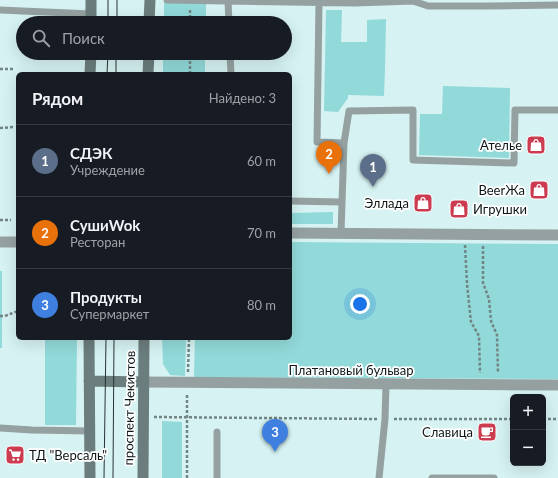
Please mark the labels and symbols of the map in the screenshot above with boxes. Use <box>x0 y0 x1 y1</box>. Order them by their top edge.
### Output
shop icon: Ателье <box>525 134 547 156</box>
place label: Ателье <box>480 137 522 153</box>
pin: 2 <box>316 141 342 174</box>
pin: 1 <box>360 154 386 187</box>
shop icon: BeerЖа <box>528 179 550 201</box>
place label: BeerЖа <box>478 182 525 198</box>
shop icon: Эллада <box>412 192 434 214</box>
place label: Эллада <box>365 195 409 211</box>
shop icon: Игрушки <box>448 198 470 220</box>
place label: Игрушки <box>473 201 527 217</box>
your location <box>350 294 370 314</box>
street label: проспект Чекистов <box>120 350 138 466</box>
street label: Платановый бульвар <box>288 362 414 378</box>
pin: 3 <box>262 419 288 452</box>
cafe icon: Славица <box>476 421 498 443</box>
place label: Славица <box>422 424 473 440</box>
supermarket icon: ТД "Версаль" <box>4 444 26 466</box>
place label: ТД "Версаль" <box>29 447 107 463</box>

